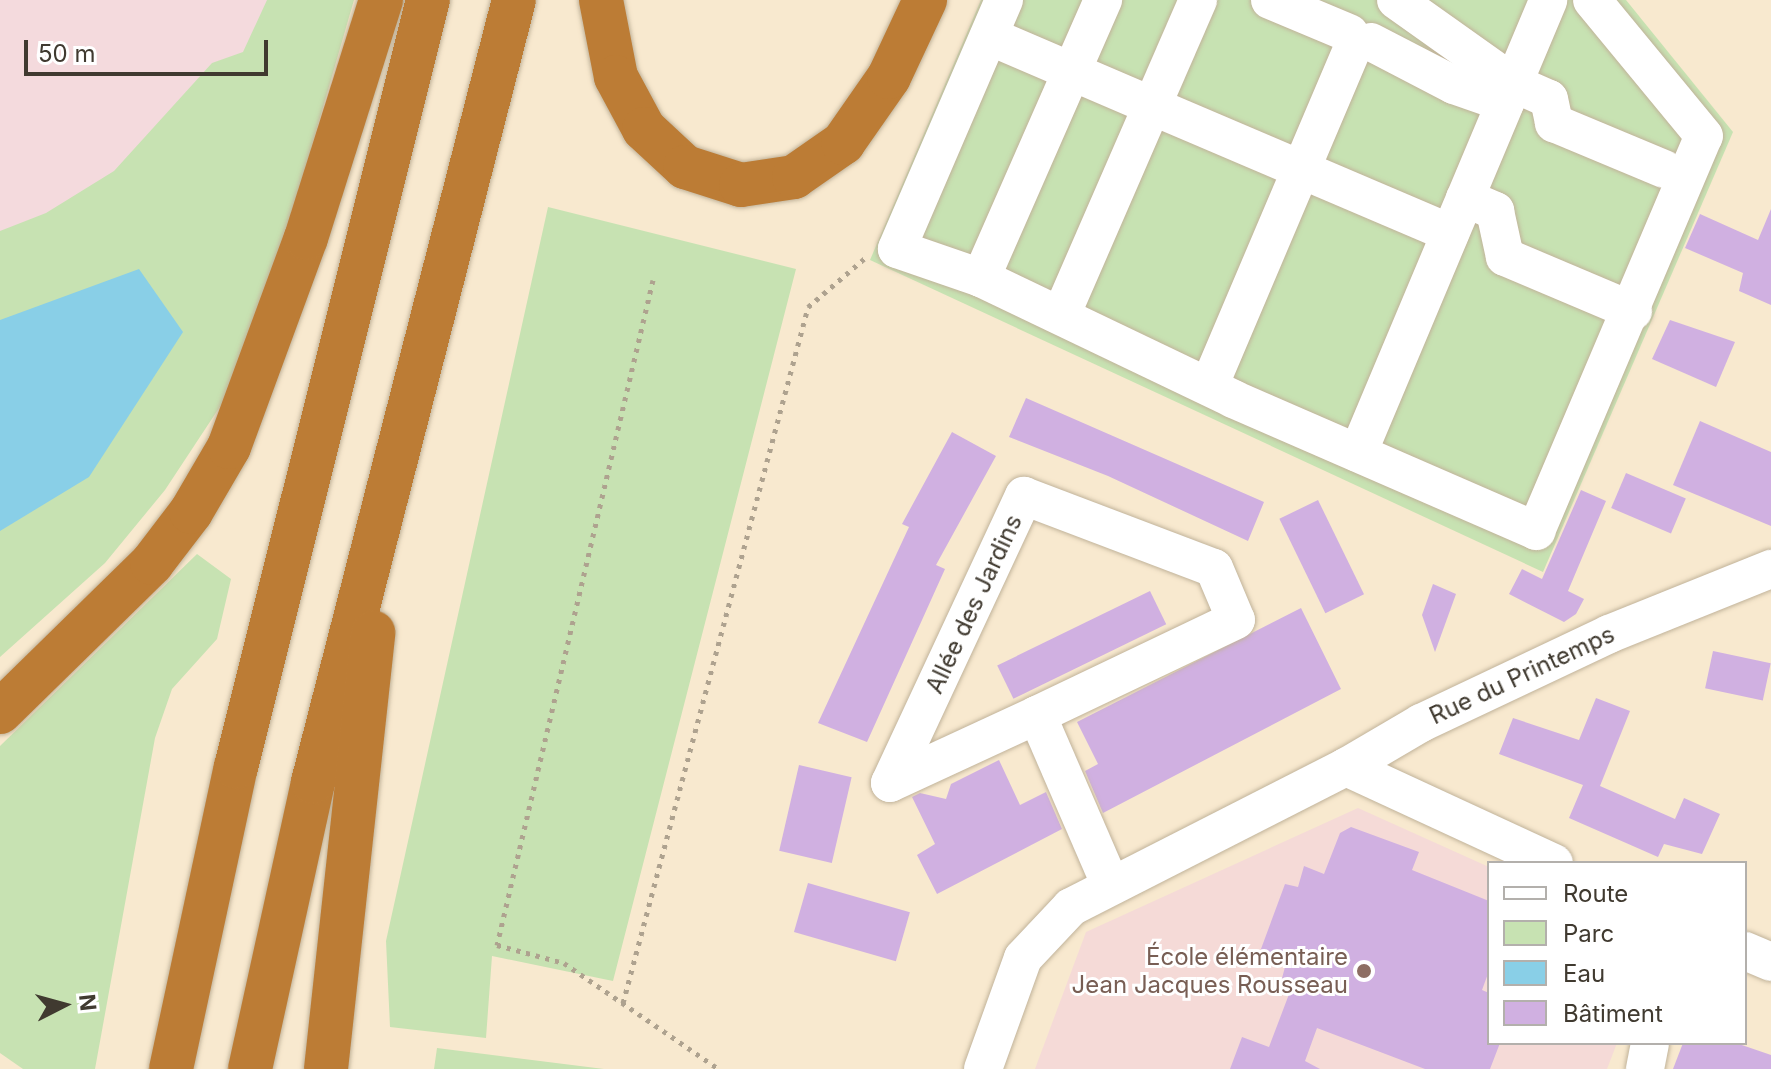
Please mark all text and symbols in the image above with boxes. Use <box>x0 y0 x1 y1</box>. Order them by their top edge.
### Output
scale bar <box>28 24 272 74</box>
text: 50 m <box>38 39 96 68</box>
street label: Allée des Jardins <box>920 510 1028 698</box>
street label: Rue du Printemps <box>1425 620 1619 730</box>
legend <box>1487 861 1747 1045</box>
text: Route <box>1563 879 1628 908</box>
text: Parc <box>1563 919 1614 948</box>
place label: École élémentaire Jean Jacques Rousseau <box>1072 943 1348 999</box>
text: Eau <box>1563 959 1605 988</box>
marker: École élémentaire Jean Jacques Rousseau <box>1355 962 1373 980</box>
north arrow <box>24 965 104 1045</box>
text: N <box>74 993 102 1012</box>
text: Bâtiment <box>1563 999 1663 1028</box>

